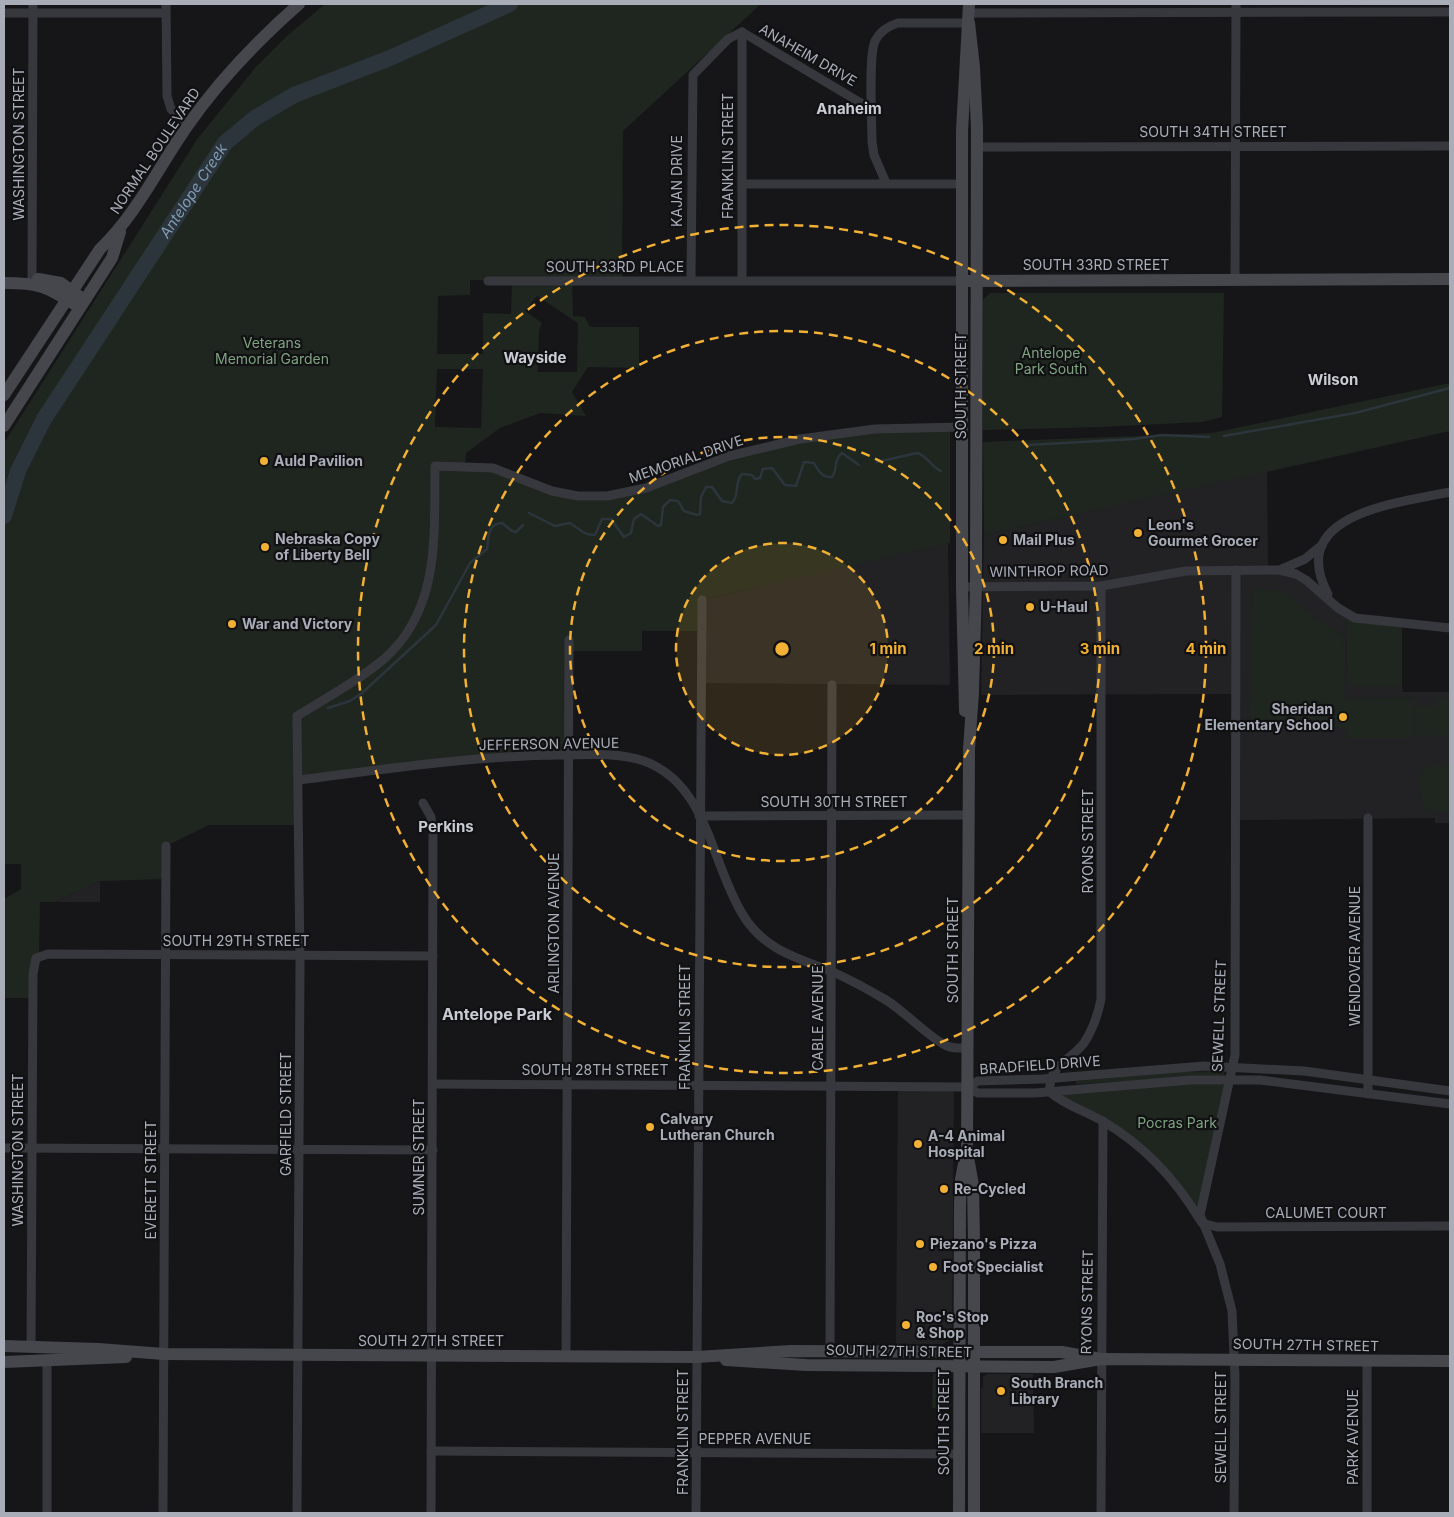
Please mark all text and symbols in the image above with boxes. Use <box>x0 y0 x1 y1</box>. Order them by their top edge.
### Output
street label: ANAHEIM DRIVE <box>756 20 860 89</box>
street label: WASHINGTON STREET <box>10 67 27 221</box>
street label: NORMAL BOULEVARD <box>106 84 203 217</box>
street label: FRANKLIN STREET <box>719 93 736 219</box>
district label: Anaheim <box>816 99 882 118</box>
street label: SOUTH 34TH STREET <box>1139 123 1287 140</box>
street label: KAJAN DRIVE <box>668 135 685 227</box>
water label: Antelope Creek <box>155 139 231 242</box>
street label: SOUTH 33RD STREET <box>1023 256 1169 273</box>
street label: SOUTH 33RD PLACE <box>546 258 684 275</box>
street label: SOUTH STREET <box>952 333 969 439</box>
park label: Veterans Memorial Garden <box>215 334 329 367</box>
park label: Antelope Park South <box>1015 344 1087 377</box>
district label: Wayside <box>503 348 567 367</box>
district label: Wilson <box>1308 370 1358 389</box>
street label: MEMORIAL DRIVE <box>627 431 745 486</box>
place label: Auld Pavilion <box>274 452 363 469</box>
marker: Auld Pavilion <box>258 455 270 467</box>
place label: Leon's Gourmet Grocer <box>1148 516 1258 549</box>
marker: Leon's Gourmet Grocer <box>1132 527 1144 539</box>
place label: Nebraska Copy of Liberty Bell <box>275 530 380 563</box>
place label: Mail Plus <box>1013 531 1075 548</box>
marker: Mail Plus <box>997 534 1009 546</box>
marker: Nebraska Copy of Liberty Bell <box>259 541 271 553</box>
street label: WINTHROP ROAD <box>989 561 1109 580</box>
place label: U-Haul <box>1040 598 1088 615</box>
marker: U-Haul <box>1024 601 1036 613</box>
place label: War and Victory <box>242 615 353 632</box>
marker: War and Victory <box>226 618 238 630</box>
text: 1 min <box>869 639 907 658</box>
text: 2 min <box>974 639 1014 658</box>
text: 3 min <box>1080 639 1120 658</box>
text: 4 min <box>1186 639 1226 658</box>
centre of rings <box>773 640 791 658</box>
place label: Sheridan Elementary School <box>1204 700 1333 733</box>
marker: Sheridan Elementary School <box>1337 711 1349 723</box>
street label: JEFFERSON AVENUE <box>479 734 619 753</box>
street label: RYONS STREET <box>1079 789 1096 893</box>
street label: SOUTH 30TH STREET <box>760 793 908 810</box>
district label: Perkins <box>418 817 474 836</box>
street label: ARLINGTON AVENUE <box>545 853 562 993</box>
street label: WENDOVER AVENUE <box>1346 886 1363 1026</box>
street label: SOUTH STREET <box>944 897 961 1003</box>
street label: SOUTH 29TH STREET <box>163 932 309 949</box>
street label: SEWELL STREET <box>1208 960 1229 1072</box>
street label: FRANKLIN STREET <box>676 964 693 1090</box>
street label: CABLE AVENUE <box>809 965 826 1071</box>
district label: Antelope Park <box>442 1004 553 1024</box>
street label: GARFIELD STREET <box>277 1052 294 1176</box>
street label: BRADFIELD DRIVE <box>979 1052 1101 1077</box>
street label: SOUTH 28TH STREET <box>522 1061 668 1078</box>
street label: WASHINGTON STREET <box>9 1073 26 1227</box>
street label: SUMNER STREET <box>410 1099 427 1215</box>
place label: Calvary Lutheran Church <box>660 1110 775 1143</box>
park label: Pocras Park <box>1137 1114 1217 1131</box>
street label: EVERETT STREET <box>142 1121 159 1239</box>
marker: Calvary Lutheran Church <box>644 1121 656 1133</box>
place label: A-4 Animal Hospital <box>928 1127 1005 1160</box>
marker: A-4 Animal Hospital <box>912 1138 924 1150</box>
place label: Re-Cycled <box>954 1180 1026 1197</box>
marker: Re-Cycled <box>938 1183 950 1195</box>
street label: CALUMET COURT <box>1265 1204 1387 1221</box>
place label: Piezano's Pizza <box>930 1235 1037 1252</box>
marker: Piezano's Pizza <box>914 1238 926 1250</box>
street label: RYONS STREET <box>1077 1249 1096 1355</box>
place label: Foot Specialist <box>943 1258 1043 1275</box>
marker: Foot Specialist <box>927 1261 939 1273</box>
place label: Roc's Stop & Shop <box>916 1308 989 1341</box>
marker: Roc's Stop & Shop <box>900 1319 912 1331</box>
street label: SOUTH 27TH STREET <box>358 1332 504 1349</box>
street label: SOUTH 27TH STREET <box>1233 1335 1379 1354</box>
street label: SOUTH 27TH STREET <box>826 1341 972 1360</box>
street label: FRANKLIN STREET <box>674 1369 691 1495</box>
street label: SOUTH STREET <box>935 1369 952 1475</box>
street label: SEWELL STREET <box>1212 1371 1229 1483</box>
place label: South Branch Library <box>1011 1374 1103 1407</box>
marker: South Branch Library <box>995 1385 1007 1397</box>
street label: PARK AVENUE <box>1344 1389 1361 1485</box>
street label: PEPPER AVENUE <box>699 1430 811 1447</box>

